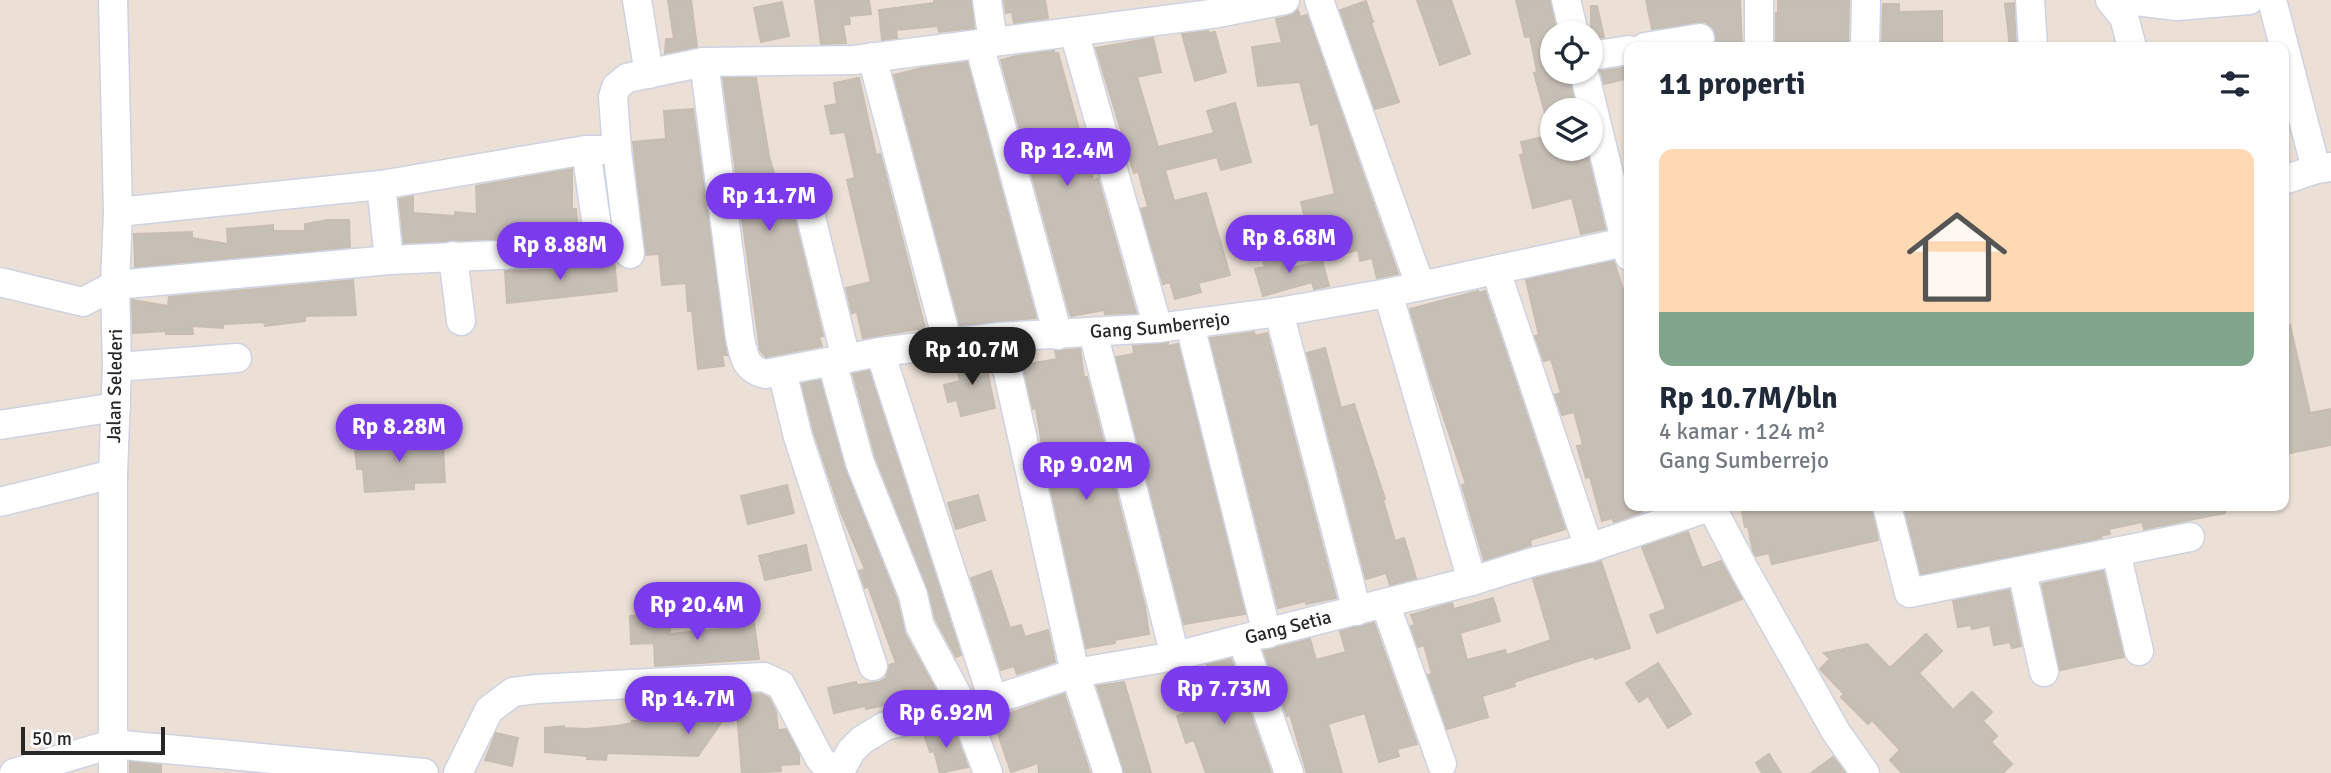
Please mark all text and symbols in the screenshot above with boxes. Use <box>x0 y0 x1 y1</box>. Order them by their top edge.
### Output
map controls <box>1540 21 1603 161</box>
button: locate <box>1540 21 1603 84</box>
icon: filters <box>2216 65 2254 103</box>
text: 11 properti <box>1659 66 1806 103</box>
button: layers <box>1540 98 1603 161</box>
pin: Rp 12.4M <box>995 128 1139 188</box>
text: Rp 12.4M <box>1020 136 1114 165</box>
pin: Rp 11.7M <box>697 174 841 233</box>
text: Rp 11.7M <box>722 181 816 210</box>
icon: home <box>1894 194 2020 320</box>
pin: Rp 8.68M <box>1217 216 1361 275</box>
pin: Rp 8.88M <box>488 222 632 282</box>
text: Rp 8.68M <box>1242 223 1336 252</box>
text: Rp 8.88M <box>513 230 607 259</box>
street label: Gang Sumberrejo <box>1089 307 1231 344</box>
pin: Rp 10.7M <box>900 328 1044 387</box>
street label: Jalan Selederi <box>102 329 128 443</box>
text: Rp 10.7M <box>925 335 1019 364</box>
text: Rp 10.7M/bln <box>1659 380 1838 417</box>
pin: Rp 8.28M <box>327 405 471 464</box>
text: Rp 8.28M <box>352 412 446 441</box>
text: 4 kamar · 124 m² <box>1659 417 1826 446</box>
pin: Rp 9.02M <box>1014 442 1158 502</box>
text: Gang Sumberrejo <box>1659 446 1829 475</box>
text: Rp 9.02M <box>1039 450 1133 479</box>
pin: Rp 20.4M <box>625 582 769 642</box>
text: Rp 20.4M <box>650 590 744 619</box>
street label: Gang Setia <box>1242 605 1334 650</box>
pin: Rp 7.73M <box>1152 666 1296 726</box>
text: Rp 7.73M <box>1177 674 1271 703</box>
pin: Rp 14.7M <box>616 676 760 736</box>
text: Rp 14.7M <box>641 684 735 713</box>
pin: Rp 6.92M <box>874 690 1018 750</box>
text: Rp 6.92M <box>899 698 993 727</box>
scale bar <box>21 724 164 756</box>
text: 50 m <box>32 727 72 751</box>

